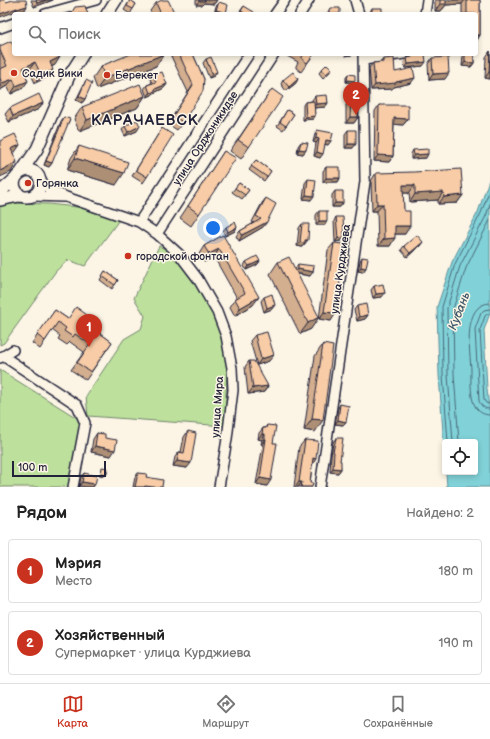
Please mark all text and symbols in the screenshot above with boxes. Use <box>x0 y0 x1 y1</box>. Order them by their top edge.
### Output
search box <box>12 12 478 56</box>
icon: search <box>26 23 48 45</box>
text: Поиск <box>58 25 101 44</box>
place label: Садик Вики <box>22 67 83 80</box>
marker: Садик Вики <box>9 68 19 78</box>
place label: Берекет <box>115 69 158 82</box>
marker: Берекет <box>102 70 112 80</box>
pin: 2 <box>343 82 369 115</box>
street label: улица Орджоникидзе <box>170 89 241 188</box>
district label: КАРАЧАЕВСК <box>91 111 199 130</box>
place label: Горянка <box>36 177 79 190</box>
marker: Горянка <box>23 178 33 188</box>
your location <box>203 218 223 238</box>
street label: улица Курджиева <box>328 223 353 315</box>
place label: городской фонтан <box>136 250 229 263</box>
marker: городской фонтан <box>123 251 133 261</box>
water label: Кубань <box>445 290 474 332</box>
pin: 1 <box>76 314 102 347</box>
street label: улица Мира <box>209 375 226 438</box>
map controls <box>442 439 478 475</box>
button: locate <box>442 439 478 475</box>
scale bar <box>12 459 106 478</box>
text: 100 m <box>18 461 47 474</box>
text: Рядом <box>16 503 67 523</box>
text: Найдено: 2 <box>406 505 474 521</box>
text: Мэрия <box>55 554 101 573</box>
text: 1 <box>27 563 33 579</box>
text: 180 m <box>438 563 473 579</box>
text: Место <box>55 573 92 589</box>
text: Хозяйственный <box>55 626 165 645</box>
text: 2 <box>26 635 34 651</box>
text: 190 m <box>439 635 473 651</box>
text: Супермаркет · улица Курджиева <box>55 645 251 661</box>
tab: Карта <box>57 693 88 730</box>
tab: Маршрут <box>202 693 249 730</box>
tab: Сохранённые <box>363 693 433 730</box>

